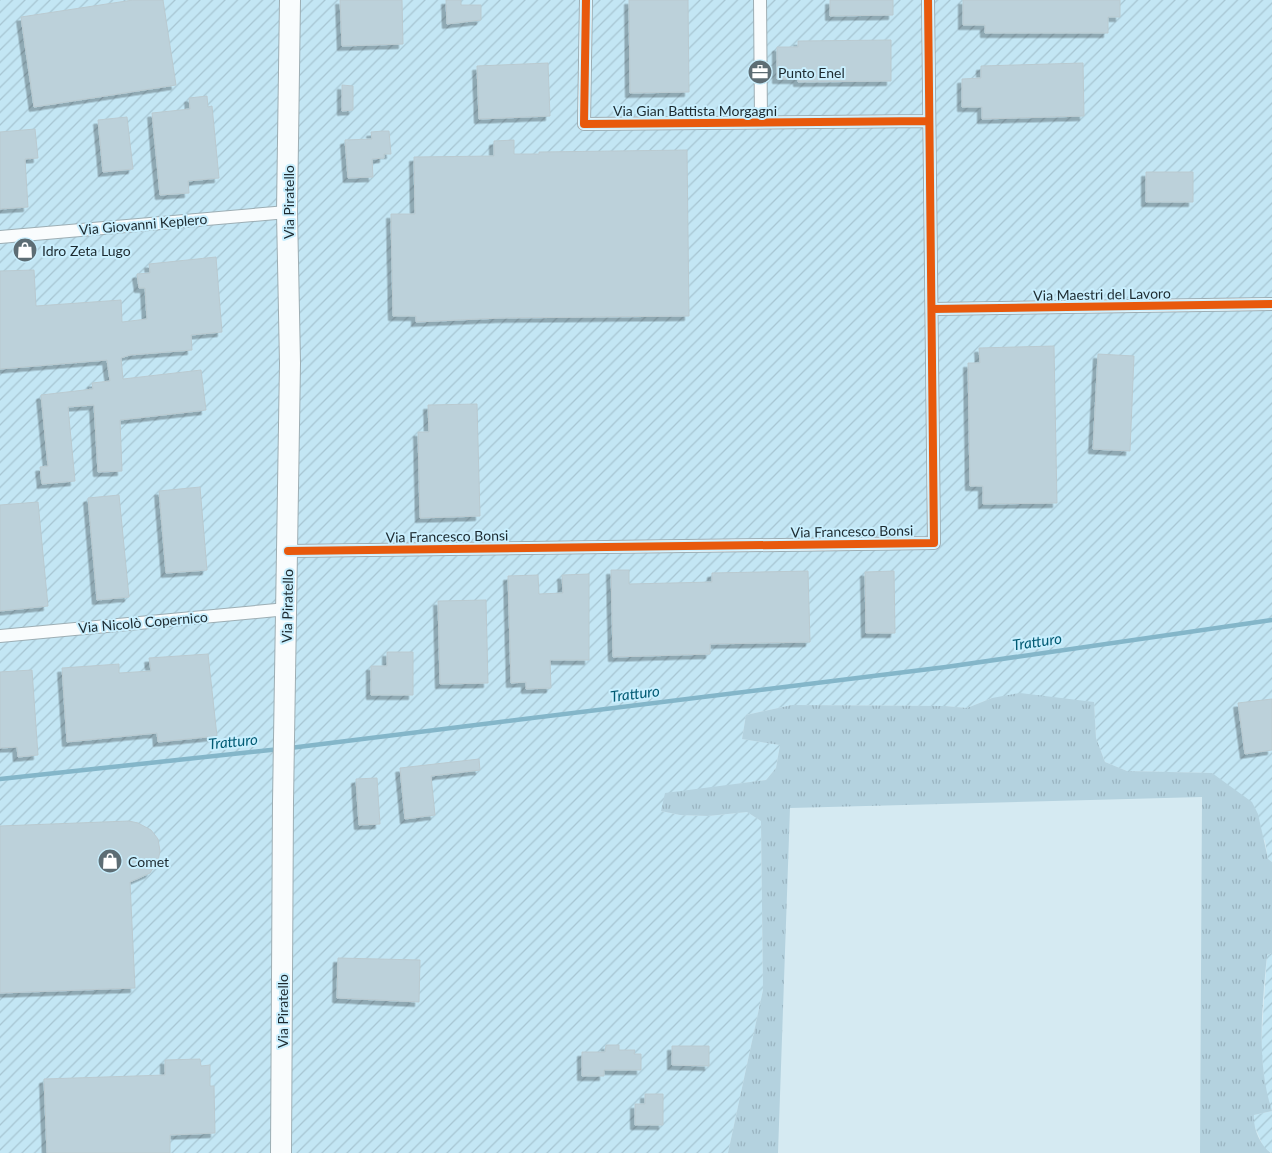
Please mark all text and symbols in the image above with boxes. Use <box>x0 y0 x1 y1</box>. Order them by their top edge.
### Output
office icon: Punto Enel <box>747 59 773 85</box>
place label: Punto Enel <box>778 64 845 81</box>
street label: Via Gian Battista Morgagni <box>613 102 777 119</box>
street label: Via Piratello <box>280 165 297 239</box>
street label: Via Giovanni Keplero <box>78 210 208 238</box>
shop icon: Idro Zeta Lugo <box>12 237 38 263</box>
place label: Idro Zeta Lugo <box>42 242 131 259</box>
street label: Via Maestri del Lavoro <box>1033 284 1171 304</box>
street label: Via Francesco Bonsi <box>791 521 913 541</box>
street label: Via Francesco Bonsi <box>386 526 508 546</box>
street label: Via Piratello <box>278 569 296 643</box>
street label: Via Nicolò Copernico <box>78 608 208 636</box>
water label: Tratturo <box>1011 629 1063 653</box>
water label: Tratturo <box>609 681 661 705</box>
water label: Tratturo <box>207 729 259 753</box>
shop icon: Comet <box>97 848 123 874</box>
place label: Comet <box>128 853 169 870</box>
street label: Via Piratello <box>274 974 291 1048</box>

